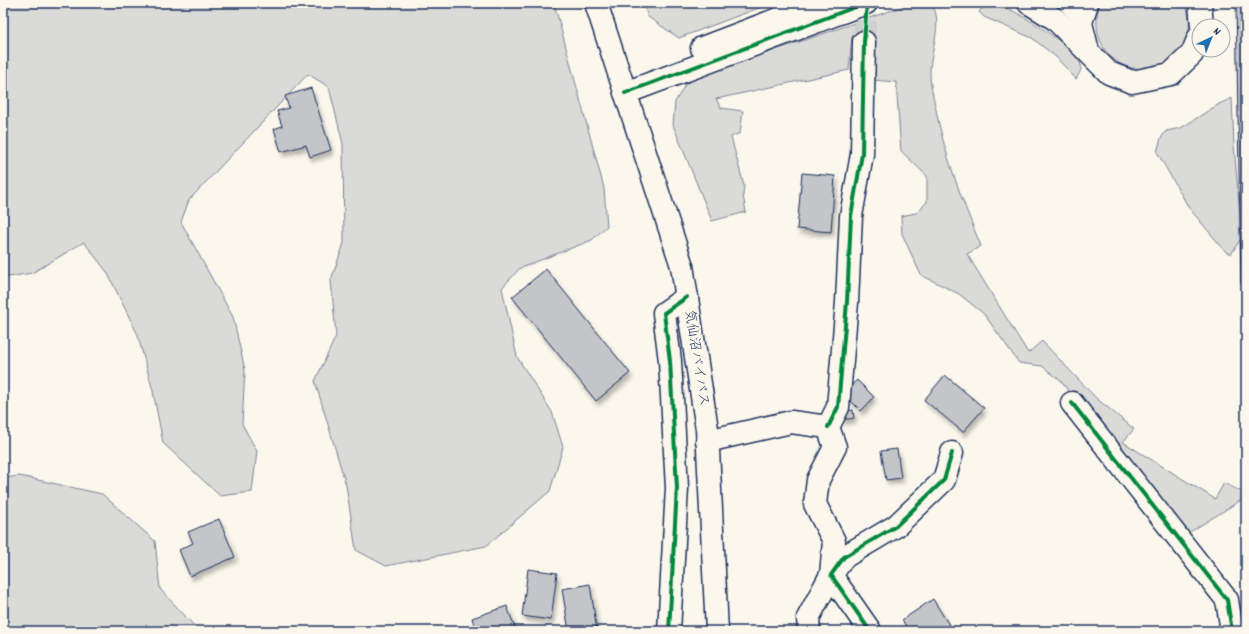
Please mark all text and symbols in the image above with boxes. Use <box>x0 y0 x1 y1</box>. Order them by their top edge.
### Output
north arrow <box>1191 18 1231 58</box>
text: N <box>1209 24 1224 40</box>
street label: 気仙沼バイパス <box>678 308 714 408</box>

